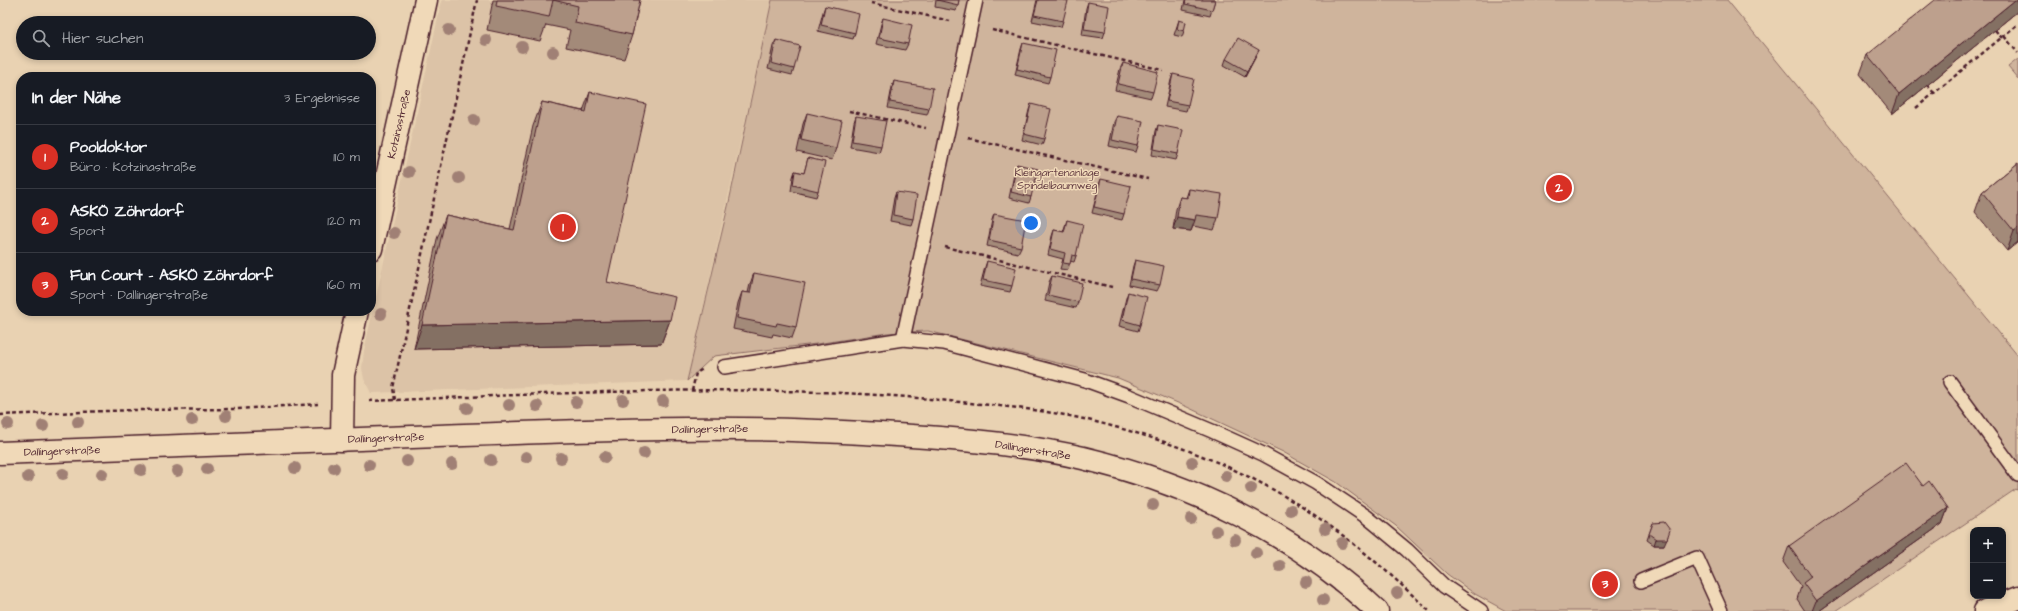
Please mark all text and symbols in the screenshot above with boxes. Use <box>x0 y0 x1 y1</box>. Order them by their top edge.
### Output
search box <box>16 16 376 60</box>
icon: search <box>30 27 52 49</box>
text: Hier suchen <box>62 28 143 49</box>
text: In der Nähe <box>32 86 121 110</box>
street label: Kotzinastraße <box>384 88 414 160</box>
text: 3 Ergebnisse <box>284 89 360 107</box>
text: Pooldoktor <box>70 137 147 158</box>
text: 1 <box>44 148 46 166</box>
text: 110 m <box>333 148 360 166</box>
text: Büro · Kotzinastraße <box>70 158 196 176</box>
park label: Kleingartenanlage Spindelbaumweg <box>1015 165 1099 194</box>
pin: 2 <box>1546 173 1572 203</box>
text: ASKÖ Zöhrdorf <box>70 201 184 222</box>
text: 2 <box>41 212 49 230</box>
text: 120 m <box>327 212 360 230</box>
pin: 1 <box>550 212 576 242</box>
your location <box>1021 213 1041 233</box>
text: Sport <box>70 222 105 240</box>
text: Fun Court - ASKÖ Zöhrdorf <box>70 265 273 286</box>
text: 3 <box>42 276 48 294</box>
text: 160 m <box>327 276 360 294</box>
text: Sport · Dallingerstraße <box>70 286 208 304</box>
street label: Dallingerstraße <box>672 421 748 438</box>
street label: Dallingerstraße <box>348 429 425 448</box>
street label: Dallingerstraße <box>994 437 1072 464</box>
street label: Dallingerstraße <box>24 442 101 461</box>
map controls <box>1970 527 2006 599</box>
button: + <box>1970 527 2006 563</box>
button: − <box>1970 563 2006 599</box>
pin: 3 <box>1592 569 1618 599</box>

